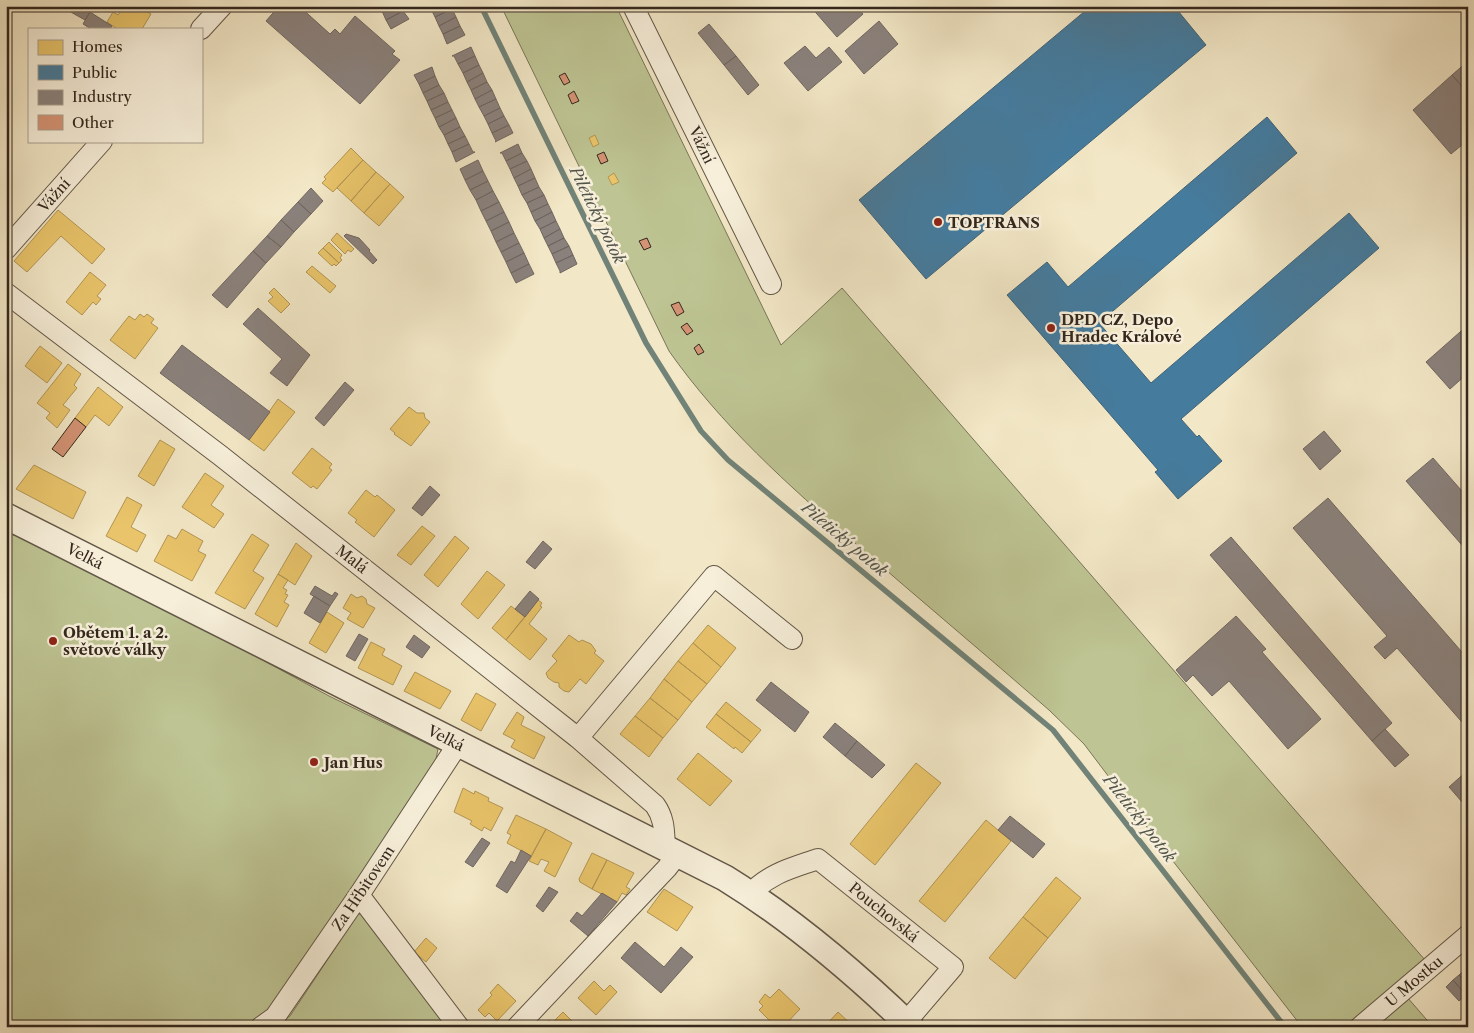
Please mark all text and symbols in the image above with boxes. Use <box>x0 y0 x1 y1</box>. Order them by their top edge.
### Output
legend <box>28 28 202 142</box>
text: Homes <box>72 37 123 56</box>
text: Public <box>72 63 117 82</box>
text: Industry <box>72 87 132 106</box>
text: Other <box>72 113 115 132</box>
street label: Vážní <box>684 122 719 167</box>
water label: Piletický potok <box>565 161 631 268</box>
street label: Vážní <box>33 174 74 217</box>
place label: TOPTRANS <box>948 213 1040 232</box>
marker: TOPTRANS <box>932 216 944 228</box>
place label: DPD CZ, Depo Hradec Králové <box>1061 310 1182 346</box>
marker: DPD CZ, Depo Hradec Králové <box>1045 322 1057 334</box>
water label: Piletický potok <box>796 496 893 581</box>
street label: Velká <box>63 538 107 573</box>
street label: Malá <box>332 541 372 577</box>
place label: Obětem 1. a 2. světové války <box>63 623 168 659</box>
marker: Obětem 1. a 2. světové války <box>47 635 59 647</box>
street label: Velká <box>424 720 468 755</box>
place label: Jan Hus <box>321 753 383 772</box>
marker: Jan Hus <box>308 756 320 768</box>
water label: Piletický potok <box>1098 768 1181 867</box>
street label: Za Hřbitovem <box>328 842 399 934</box>
street label: Pouchovská <box>845 878 923 946</box>
street label: U Mostku <box>1381 951 1447 1011</box>

